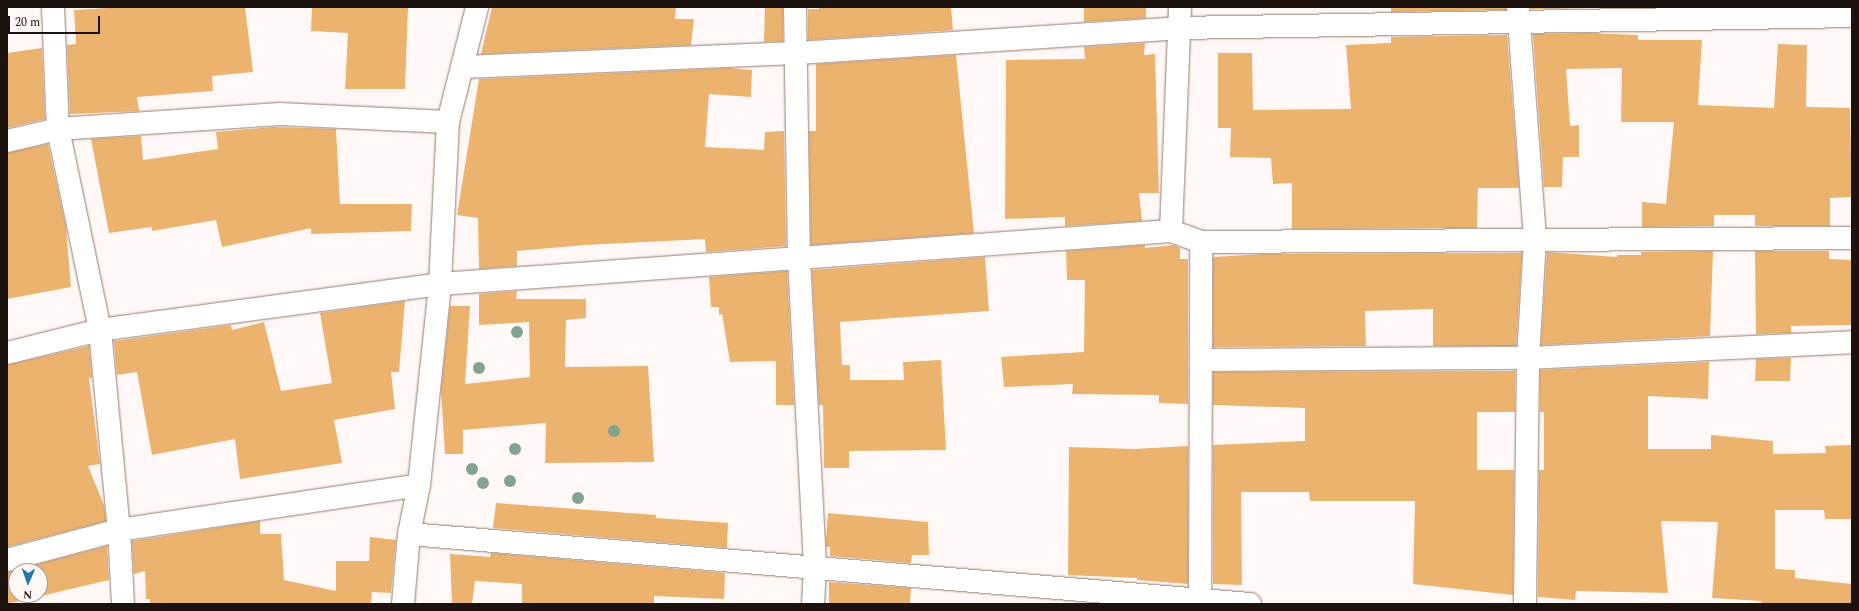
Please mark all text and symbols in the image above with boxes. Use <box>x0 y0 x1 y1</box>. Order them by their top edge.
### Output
scale bar <box>10 8 102 34</box>
text: 20 m <box>15 13 40 32</box>
north arrow <box>8 563 48 603</box>
text: N <box>23 586 32 603</box>

